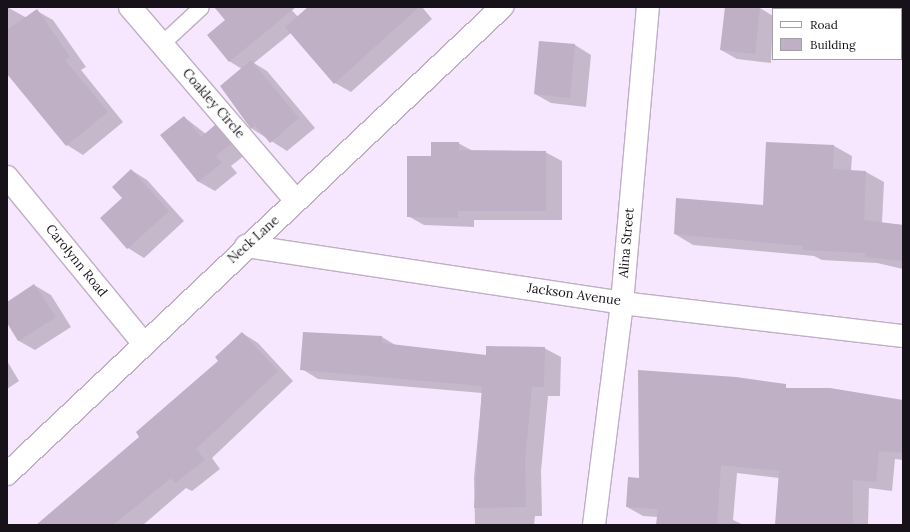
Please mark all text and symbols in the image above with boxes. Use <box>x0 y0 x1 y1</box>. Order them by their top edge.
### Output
legend <box>772 8 902 60</box>
text: Road <box>810 17 838 32</box>
text: Building <box>810 37 856 52</box>
street label: Coakley Circle <box>179 66 247 142</box>
street label: Alina Street <box>616 207 638 279</box>
street label: Neck Lane <box>225 213 283 267</box>
street label: Carolynn Road <box>42 222 110 300</box>
street label: Jackson Avenue <box>526 281 622 309</box>

